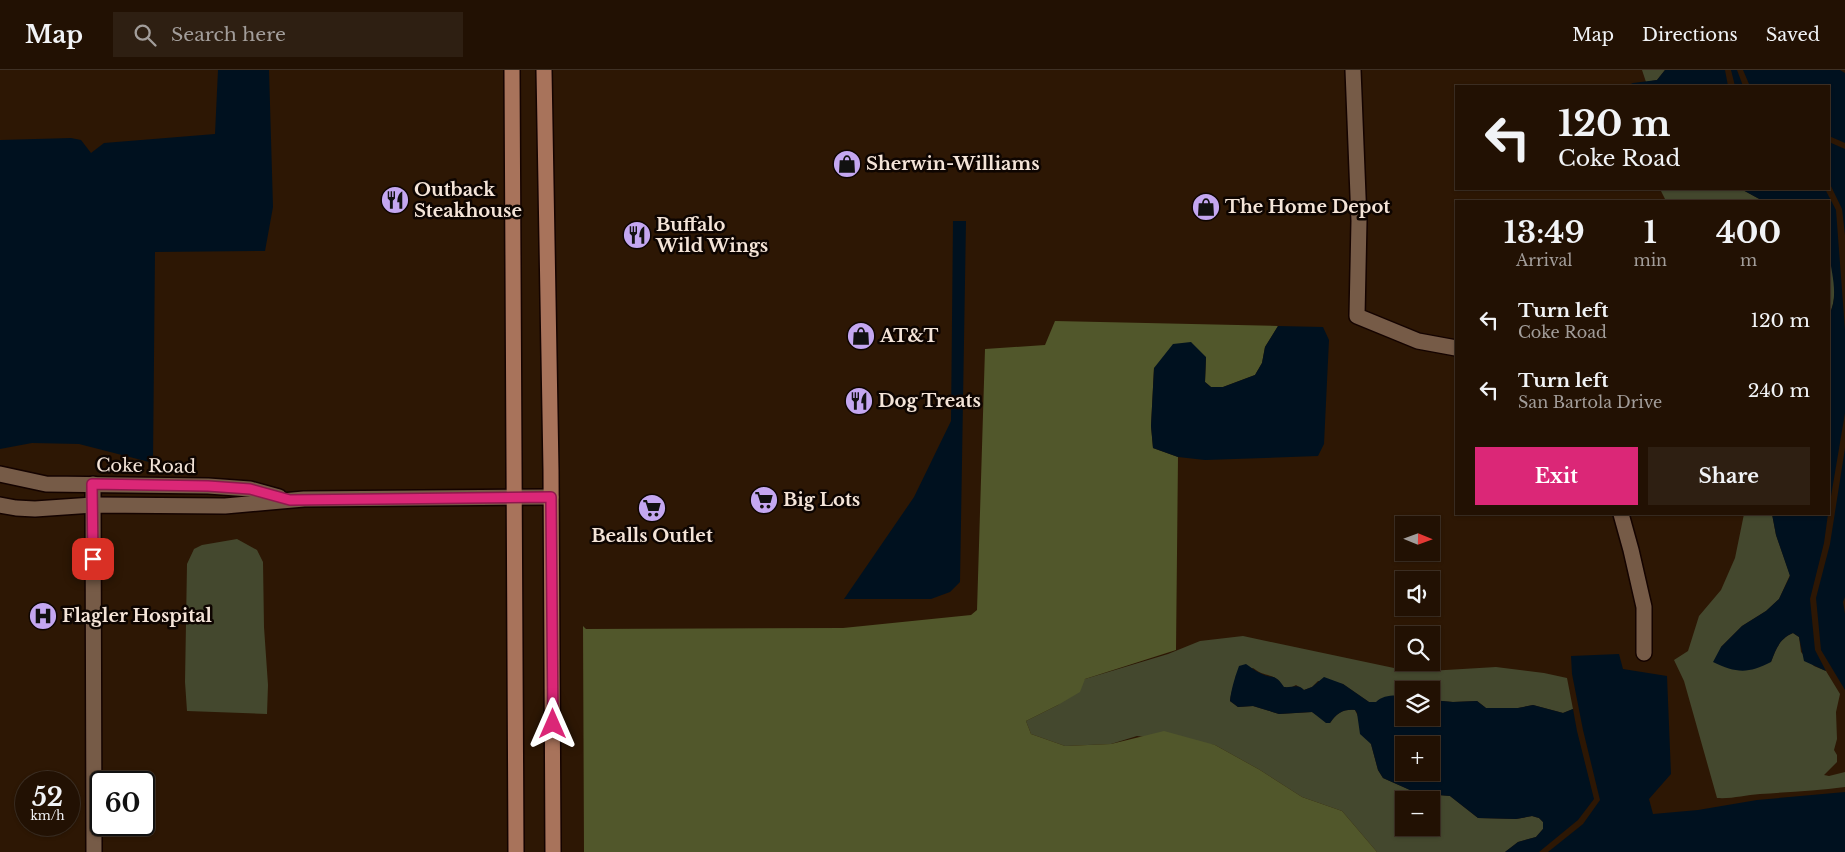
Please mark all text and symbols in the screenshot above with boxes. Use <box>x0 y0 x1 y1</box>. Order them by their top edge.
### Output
search box <box>113 12 463 57</box>
text: Map <box>25 20 83 49</box>
icon: search <box>131 21 159 49</box>
text: Search here <box>171 23 286 46</box>
text: Map <box>1572 24 1614 46</box>
text: Directions <box>1642 24 1738 46</box>
text: Saved <box>1766 24 1820 46</box>
text: 120 m <box>1558 102 1671 145</box>
icon: left <box>1475 105 1540 170</box>
text: Coke Road <box>1558 145 1680 172</box>
shop icon: Sherwin-Williams <box>832 149 862 179</box>
place label: Sherwin-Williams <box>866 153 1040 175</box>
place label: Outback Steakhouse <box>414 179 522 222</box>
restaurant icon: Outback Steakhouse <box>380 185 410 215</box>
shop icon: The Home Depot <box>1191 192 1221 222</box>
place label: The Home Depot <box>1225 196 1390 218</box>
place label: Buffalo Wild Wings <box>655 214 768 257</box>
text: 13:49 <box>1504 214 1585 251</box>
text: 1 <box>1644 214 1657 251</box>
text: 400 <box>1716 214 1781 251</box>
restaurant icon: Buffalo Wild Wings <box>622 220 652 250</box>
text: Arrival <box>1516 250 1573 270</box>
text: min <box>1633 250 1667 270</box>
text: m <box>1740 250 1757 270</box>
text: Turn left <box>1518 299 1609 322</box>
icon: left <box>1475 306 1503 334</box>
text: 120 m <box>1750 309 1810 332</box>
shop icon: AT&T <box>846 321 876 351</box>
text: Coke Road <box>1518 322 1607 342</box>
place label: AT&T <box>879 325 938 347</box>
text: Turn left <box>1518 369 1609 392</box>
icon: left <box>1475 376 1503 404</box>
text: 240 m <box>1748 379 1810 402</box>
restaurant icon: Dog Treats <box>844 386 874 416</box>
place label: Dog Treats <box>878 390 981 412</box>
text: San Bartola Drive <box>1518 392 1662 412</box>
button: Exit <box>1475 447 1638 505</box>
button: Share <box>1648 447 1810 505</box>
street label: Coke Road <box>96 454 196 478</box>
supermarket icon: Big Lots <box>749 485 779 515</box>
place label: Big Lots <box>783 489 860 511</box>
supermarket icon: Bealls Outlet <box>637 493 667 523</box>
north arrow <box>1395 516 1440 561</box>
map controls <box>1395 516 1440 836</box>
place label: Bealls Outlet <box>591 525 713 547</box>
pin <box>72 538 114 580</box>
icon: arrive <box>79 545 107 573</box>
button: sound <box>1395 571 1440 616</box>
hospital icon: Flagler Hospital <box>28 601 58 631</box>
place label: Flagler Hospital <box>62 605 213 627</box>
button: search <box>1395 626 1440 671</box>
button: layers <box>1395 681 1440 726</box>
position arrow <box>526 697 578 749</box>
button: + <box>1395 736 1440 781</box>
speed limit sign: 60 <box>90 771 155 836</box>
text: 52 <box>32 782 63 813</box>
button: − <box>1395 791 1440 836</box>
text: km/h <box>30 808 65 823</box>

